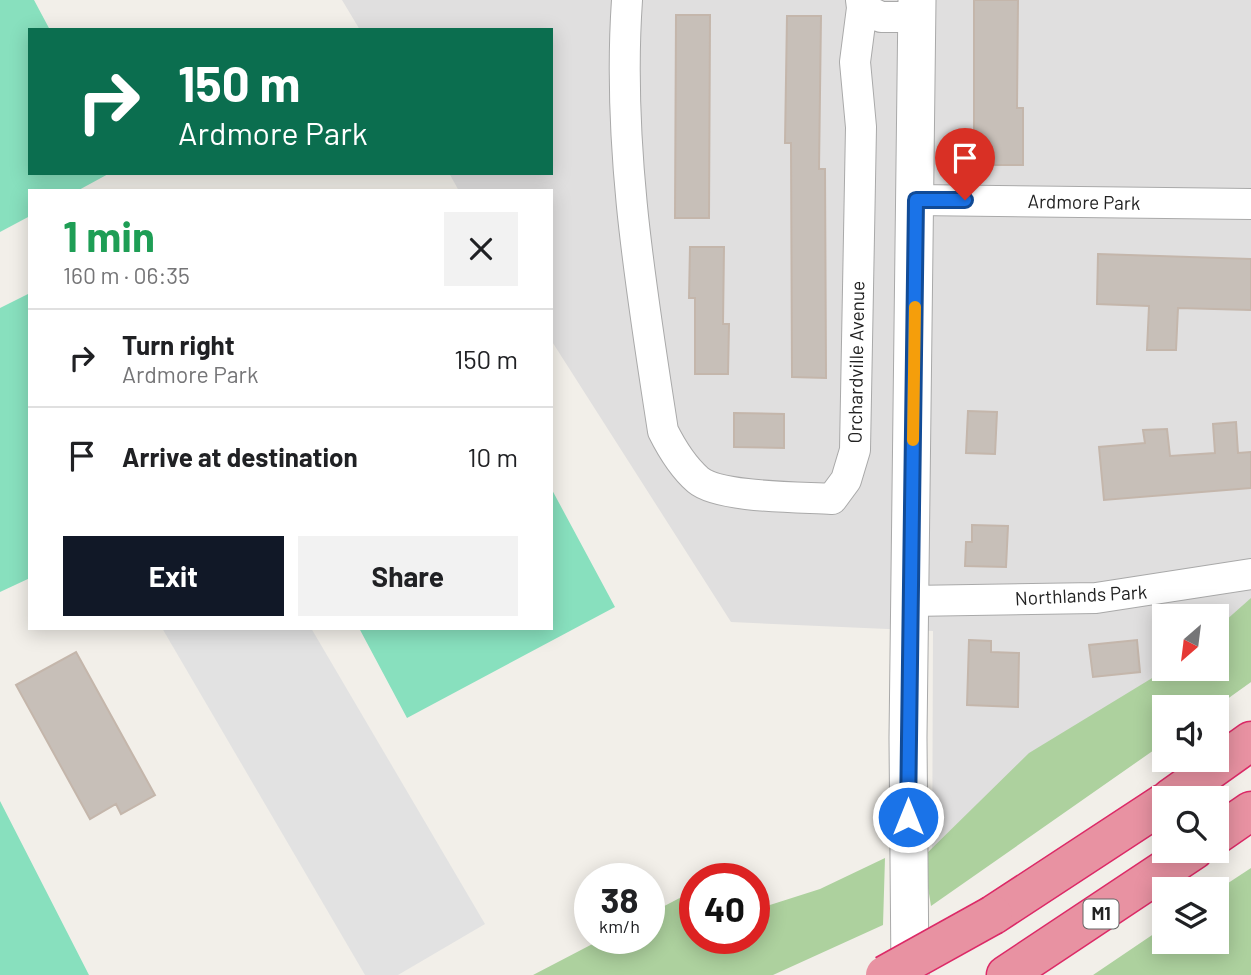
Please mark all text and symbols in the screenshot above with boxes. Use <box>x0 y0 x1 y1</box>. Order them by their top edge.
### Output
text: 150 m <box>178 53 300 112</box>
icon: right <box>63 56 154 147</box>
text: Ardmore Park <box>178 113 368 151</box>
pin <box>935 128 995 200</box>
icon: arrive <box>946 139 984 177</box>
street label: Ardmore Park <box>1027 189 1141 214</box>
text: 1 min <box>63 210 155 260</box>
button: close <box>444 212 518 286</box>
text: 160 m · 06:35 <box>63 261 190 289</box>
street label: Orchardville Avenue <box>843 281 868 443</box>
text: Turn right <box>122 329 235 360</box>
icon: right <box>63 339 101 377</box>
text: 150 m <box>454 343 518 374</box>
text: Ardmore Park <box>122 360 258 388</box>
icon: arrive <box>63 437 101 475</box>
text: Arrive at destination <box>122 441 358 472</box>
text: 10 m <box>468 441 518 472</box>
button: Exit <box>63 536 284 616</box>
button: Share <box>298 536 518 616</box>
street label: Northlands Park <box>1014 580 1148 609</box>
north arrow <box>1152 604 1228 681</box>
map controls <box>1152 604 1229 954</box>
button: sound <box>1152 695 1229 772</box>
position arrow <box>871 780 945 854</box>
button: search <box>1152 786 1229 863</box>
speed limit sign: 40 <box>679 863 770 954</box>
button: layers <box>1152 877 1229 954</box>
text: 38 <box>601 878 638 920</box>
road number: M1 <box>1084 900 1118 929</box>
text: km/h <box>599 915 640 937</box>

